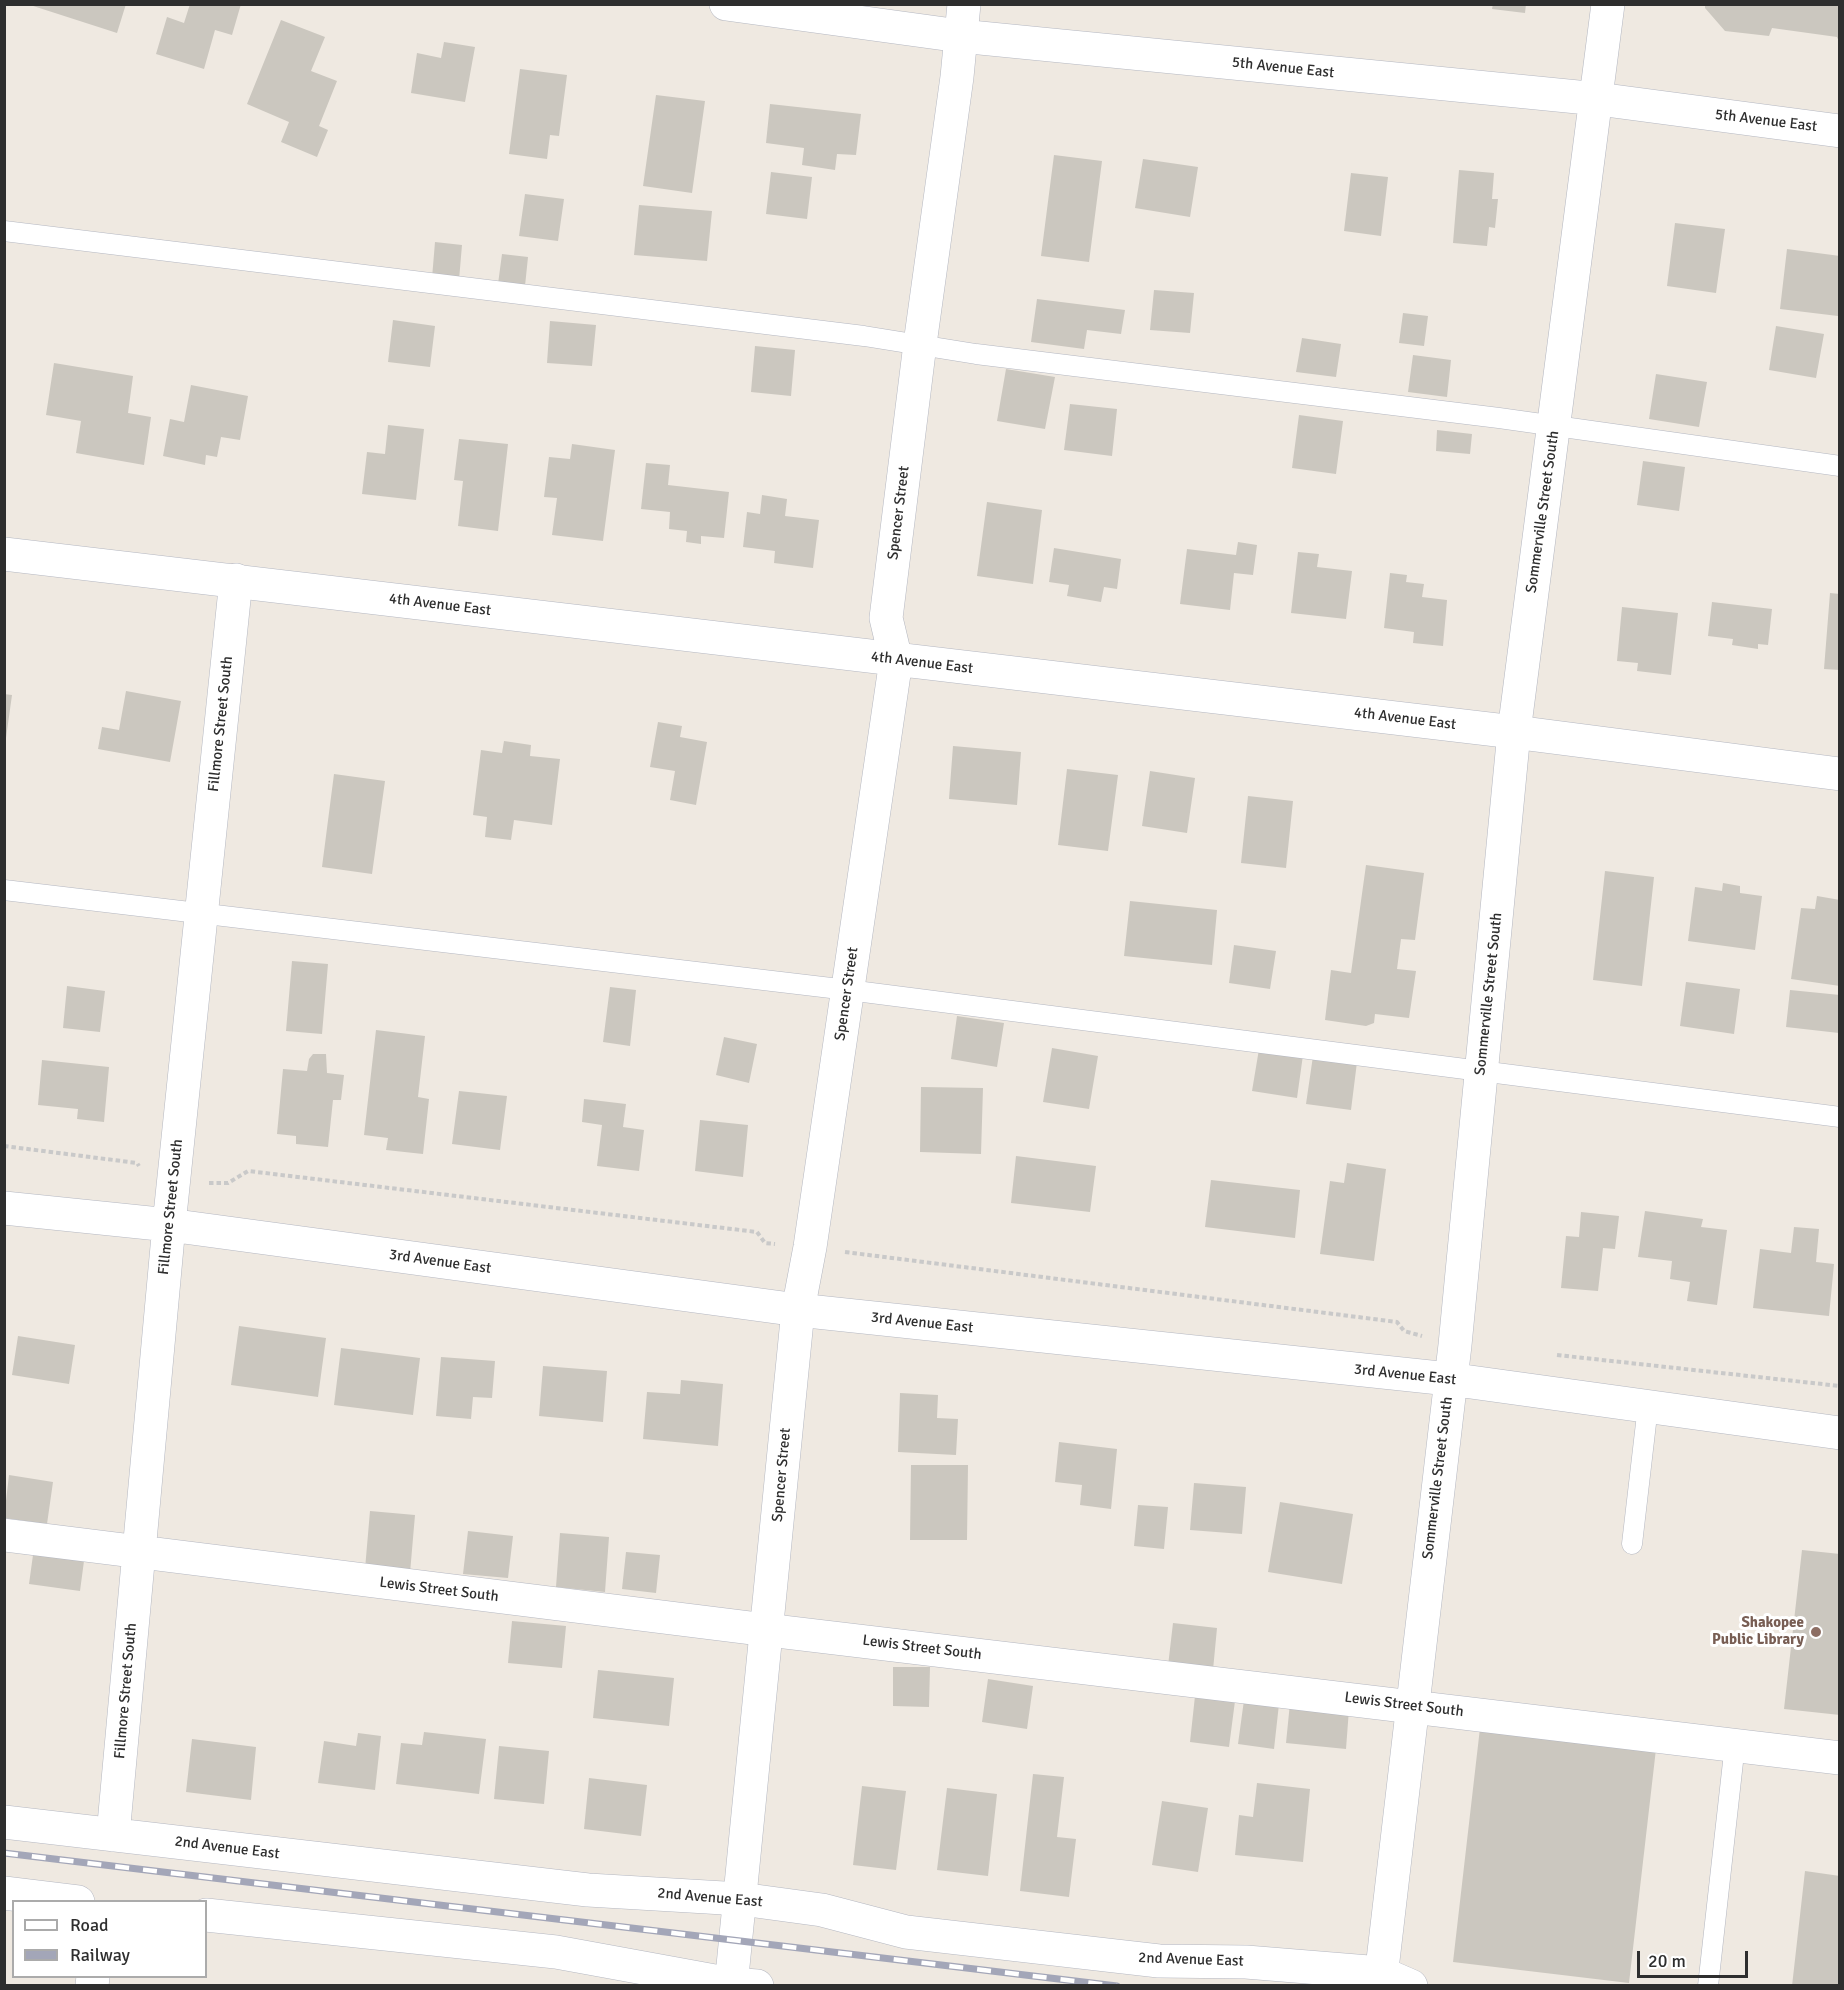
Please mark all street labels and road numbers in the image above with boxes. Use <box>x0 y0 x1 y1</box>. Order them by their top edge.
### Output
street label: 5th Avenue East <box>1231 54 1335 82</box>
street label: 5th Avenue East <box>1714 106 1818 136</box>
street label: Sommerville Street South <box>1523 430 1563 594</box>
street label: Spencer Street <box>884 465 914 561</box>
street label: 4th Avenue East <box>388 590 492 620</box>
street label: 4th Avenue East <box>870 648 974 678</box>
street label: Fillmore Street South <box>205 655 237 793</box>
street label: 4th Avenue East <box>1353 704 1457 734</box>
street label: Sommerville Street South <box>1471 912 1507 1076</box>
street label: Spencer Street <box>832 946 862 1042</box>
street label: Fillmore Street South <box>155 1138 187 1276</box>
street label: 3rd Avenue East <box>388 1246 492 1278</box>
street label: 3rd Avenue East <box>870 1309 974 1337</box>
street label: 3rd Avenue East <box>1353 1361 1457 1389</box>
street label: Sommerville Street South <box>1419 1396 1457 1560</box>
street label: Spencer Street <box>769 1427 795 1523</box>
street label: Lewis Street South <box>378 1574 500 1606</box>
street label: Fillmore Street South <box>111 1622 141 1760</box>
street label: Lewis Street South <box>861 1632 983 1664</box>
street label: Lewis Street South <box>1343 1689 1465 1721</box>
street label: 2nd Avenue East <box>174 1833 280 1863</box>
street label: 2nd Avenue East <box>657 1884 763 1912</box>
street label: 2nd Avenue East <box>1138 1949 1244 1971</box>

